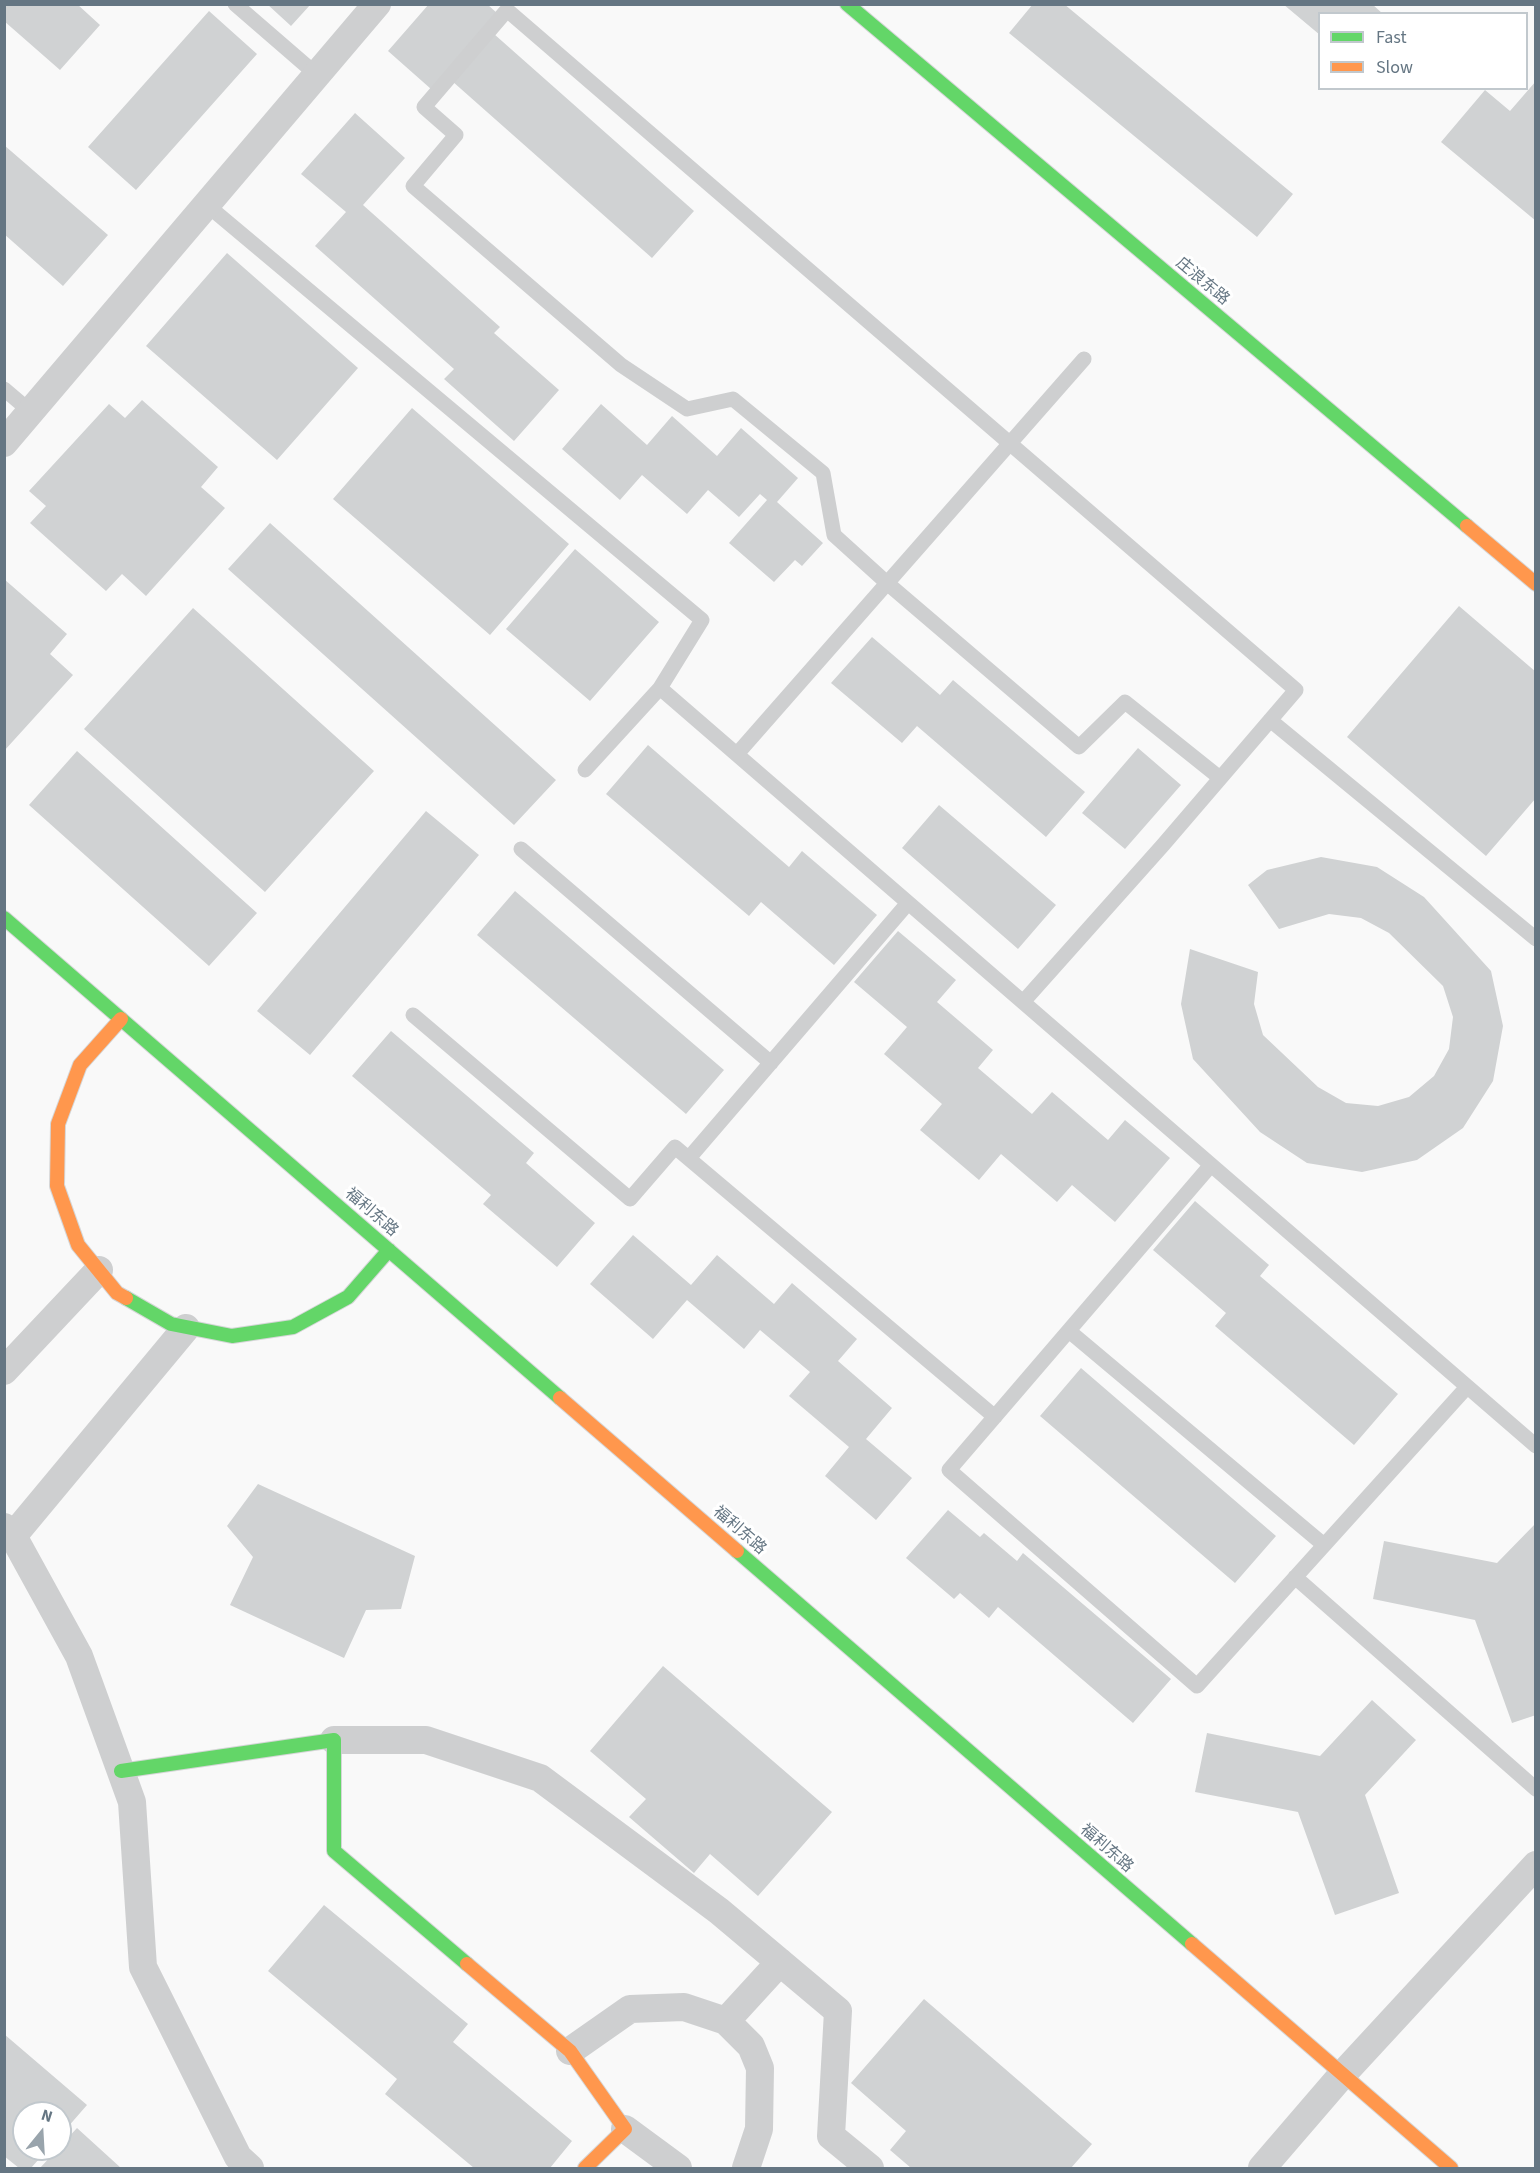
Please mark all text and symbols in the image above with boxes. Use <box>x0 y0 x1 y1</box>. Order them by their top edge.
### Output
legend <box>1318 12 1528 90</box>
text: Fast <box>1376 25 1407 50</box>
text: Slow <box>1376 55 1413 80</box>
street label: 庄浪东路 <box>1171 254 1233 310</box>
street label: 福利东路 <box>341 1185 401 1241</box>
street label: 福利东路 <box>709 1503 769 1559</box>
street label: 福利东路 <box>1076 1821 1136 1877</box>
north arrow <box>12 2101 72 2161</box>
text: N <box>38 2104 55 2128</box>

